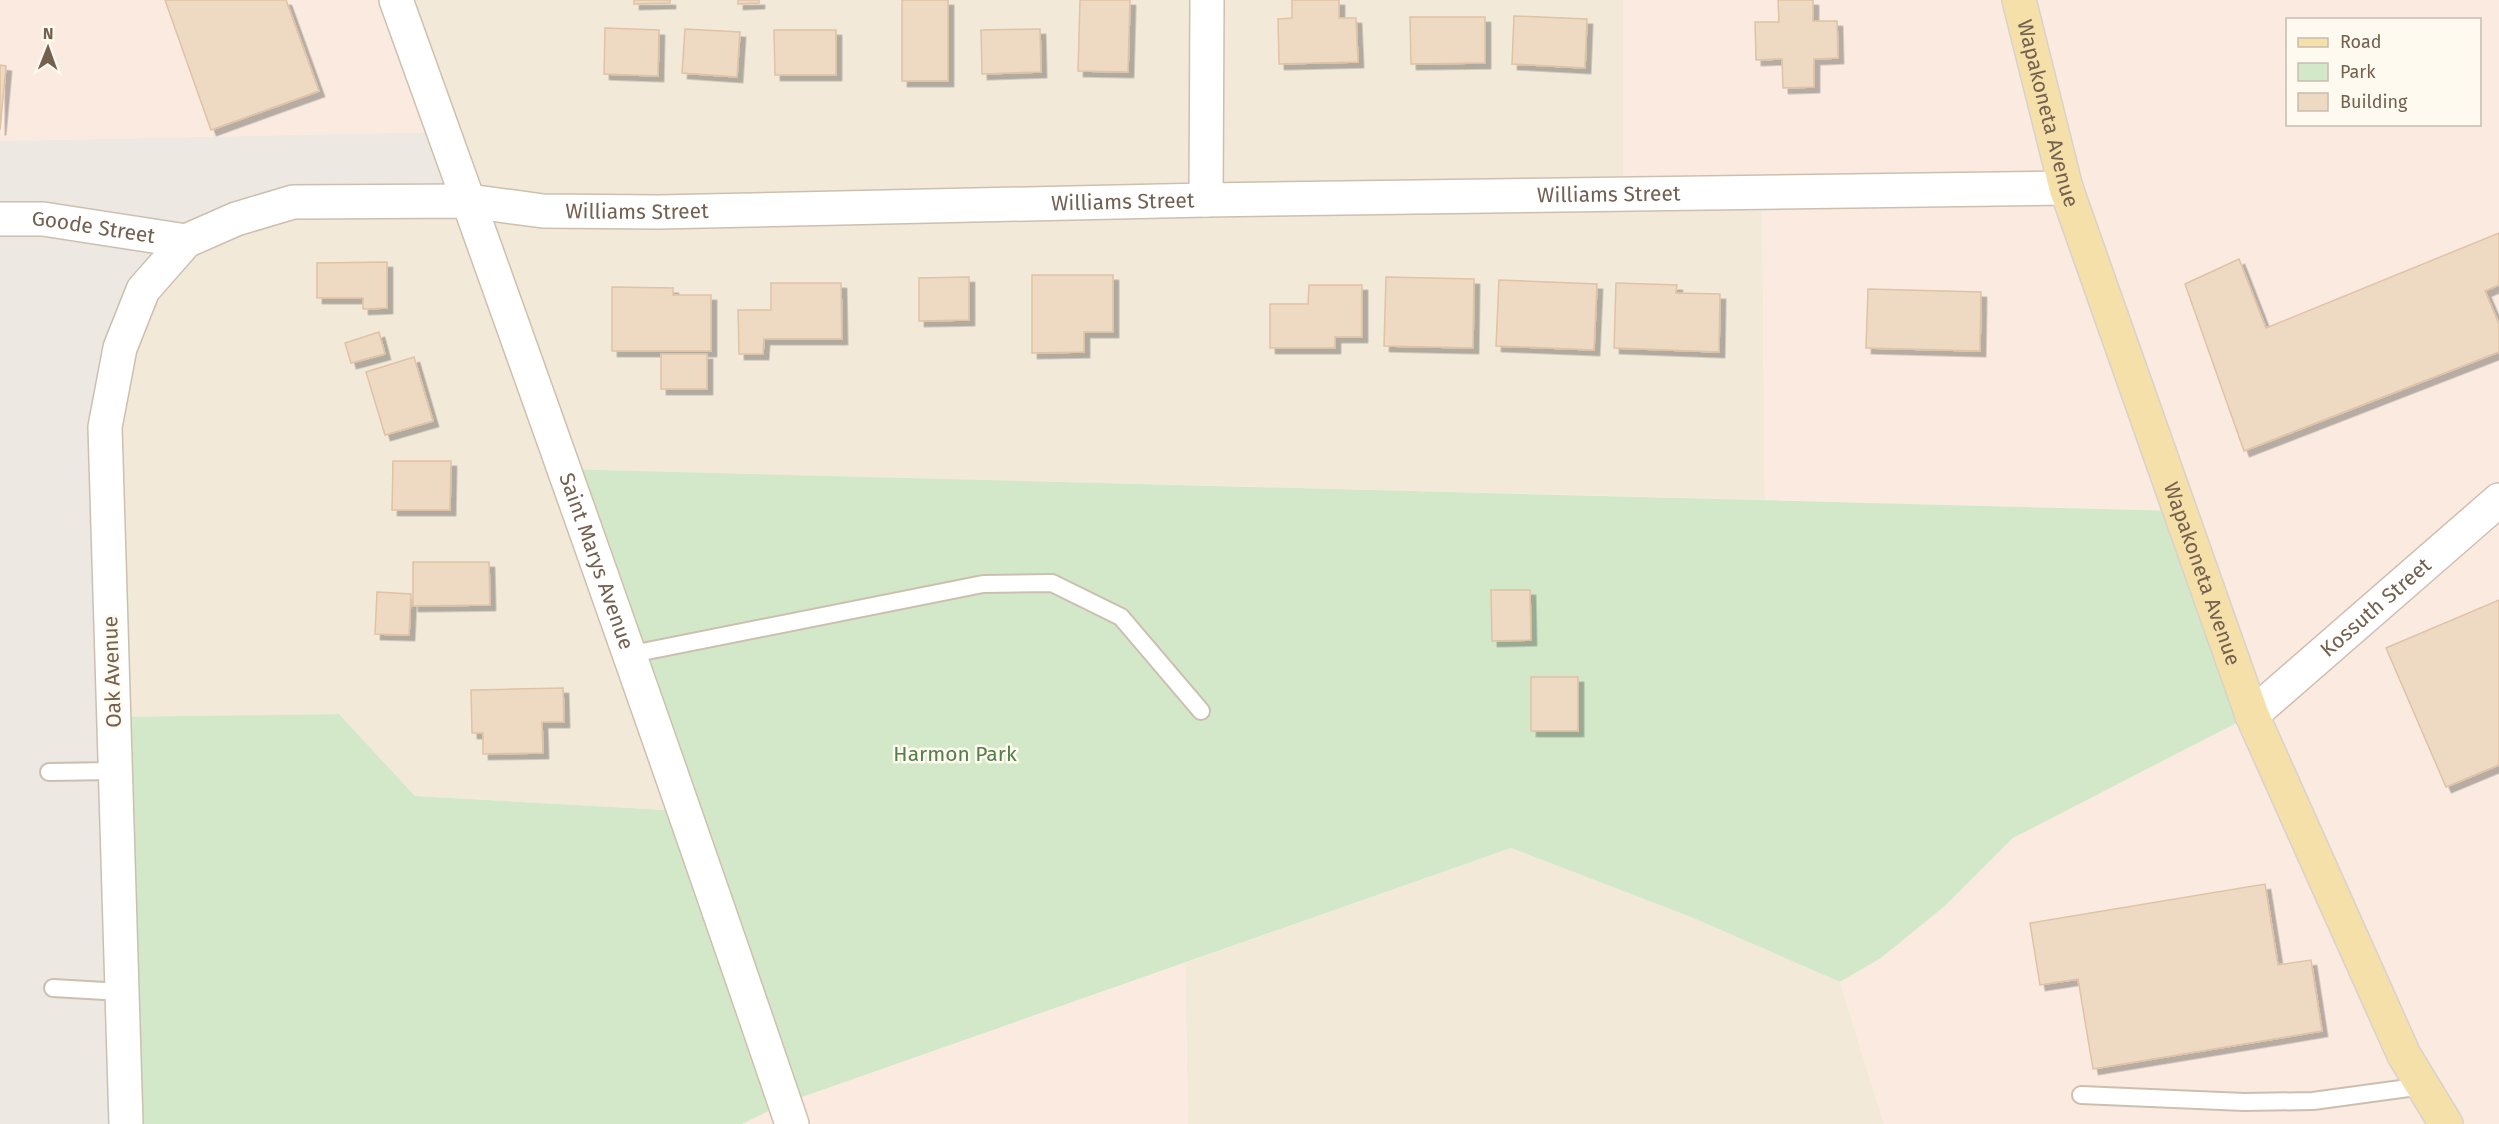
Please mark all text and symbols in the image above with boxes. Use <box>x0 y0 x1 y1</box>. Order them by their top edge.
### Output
street label: Wapakoneta Avenue <box>2011 17 2085 211</box>
north arrow <box>18 18 78 78</box>
legend <box>2286 18 2481 126</box>
text: N <box>43 24 54 43</box>
text: Road <box>2340 31 2382 53</box>
text: Park <box>2340 61 2376 83</box>
text: Building <box>2340 91 2408 113</box>
street label: Williams Street <box>1537 180 1681 208</box>
street label: Williams Street <box>1051 187 1195 216</box>
street label: Williams Street <box>565 198 709 225</box>
street label: Goode Street <box>32 206 157 249</box>
street label: Saint Marys Avenue <box>553 469 640 653</box>
street label: Wapakoneta Avenue <box>2158 479 2247 669</box>
street label: Kossuth Street <box>2315 552 2437 663</box>
street label: Oak Avenue <box>97 616 127 728</box>
park label: Harmon Park <box>893 741 1017 767</box>

